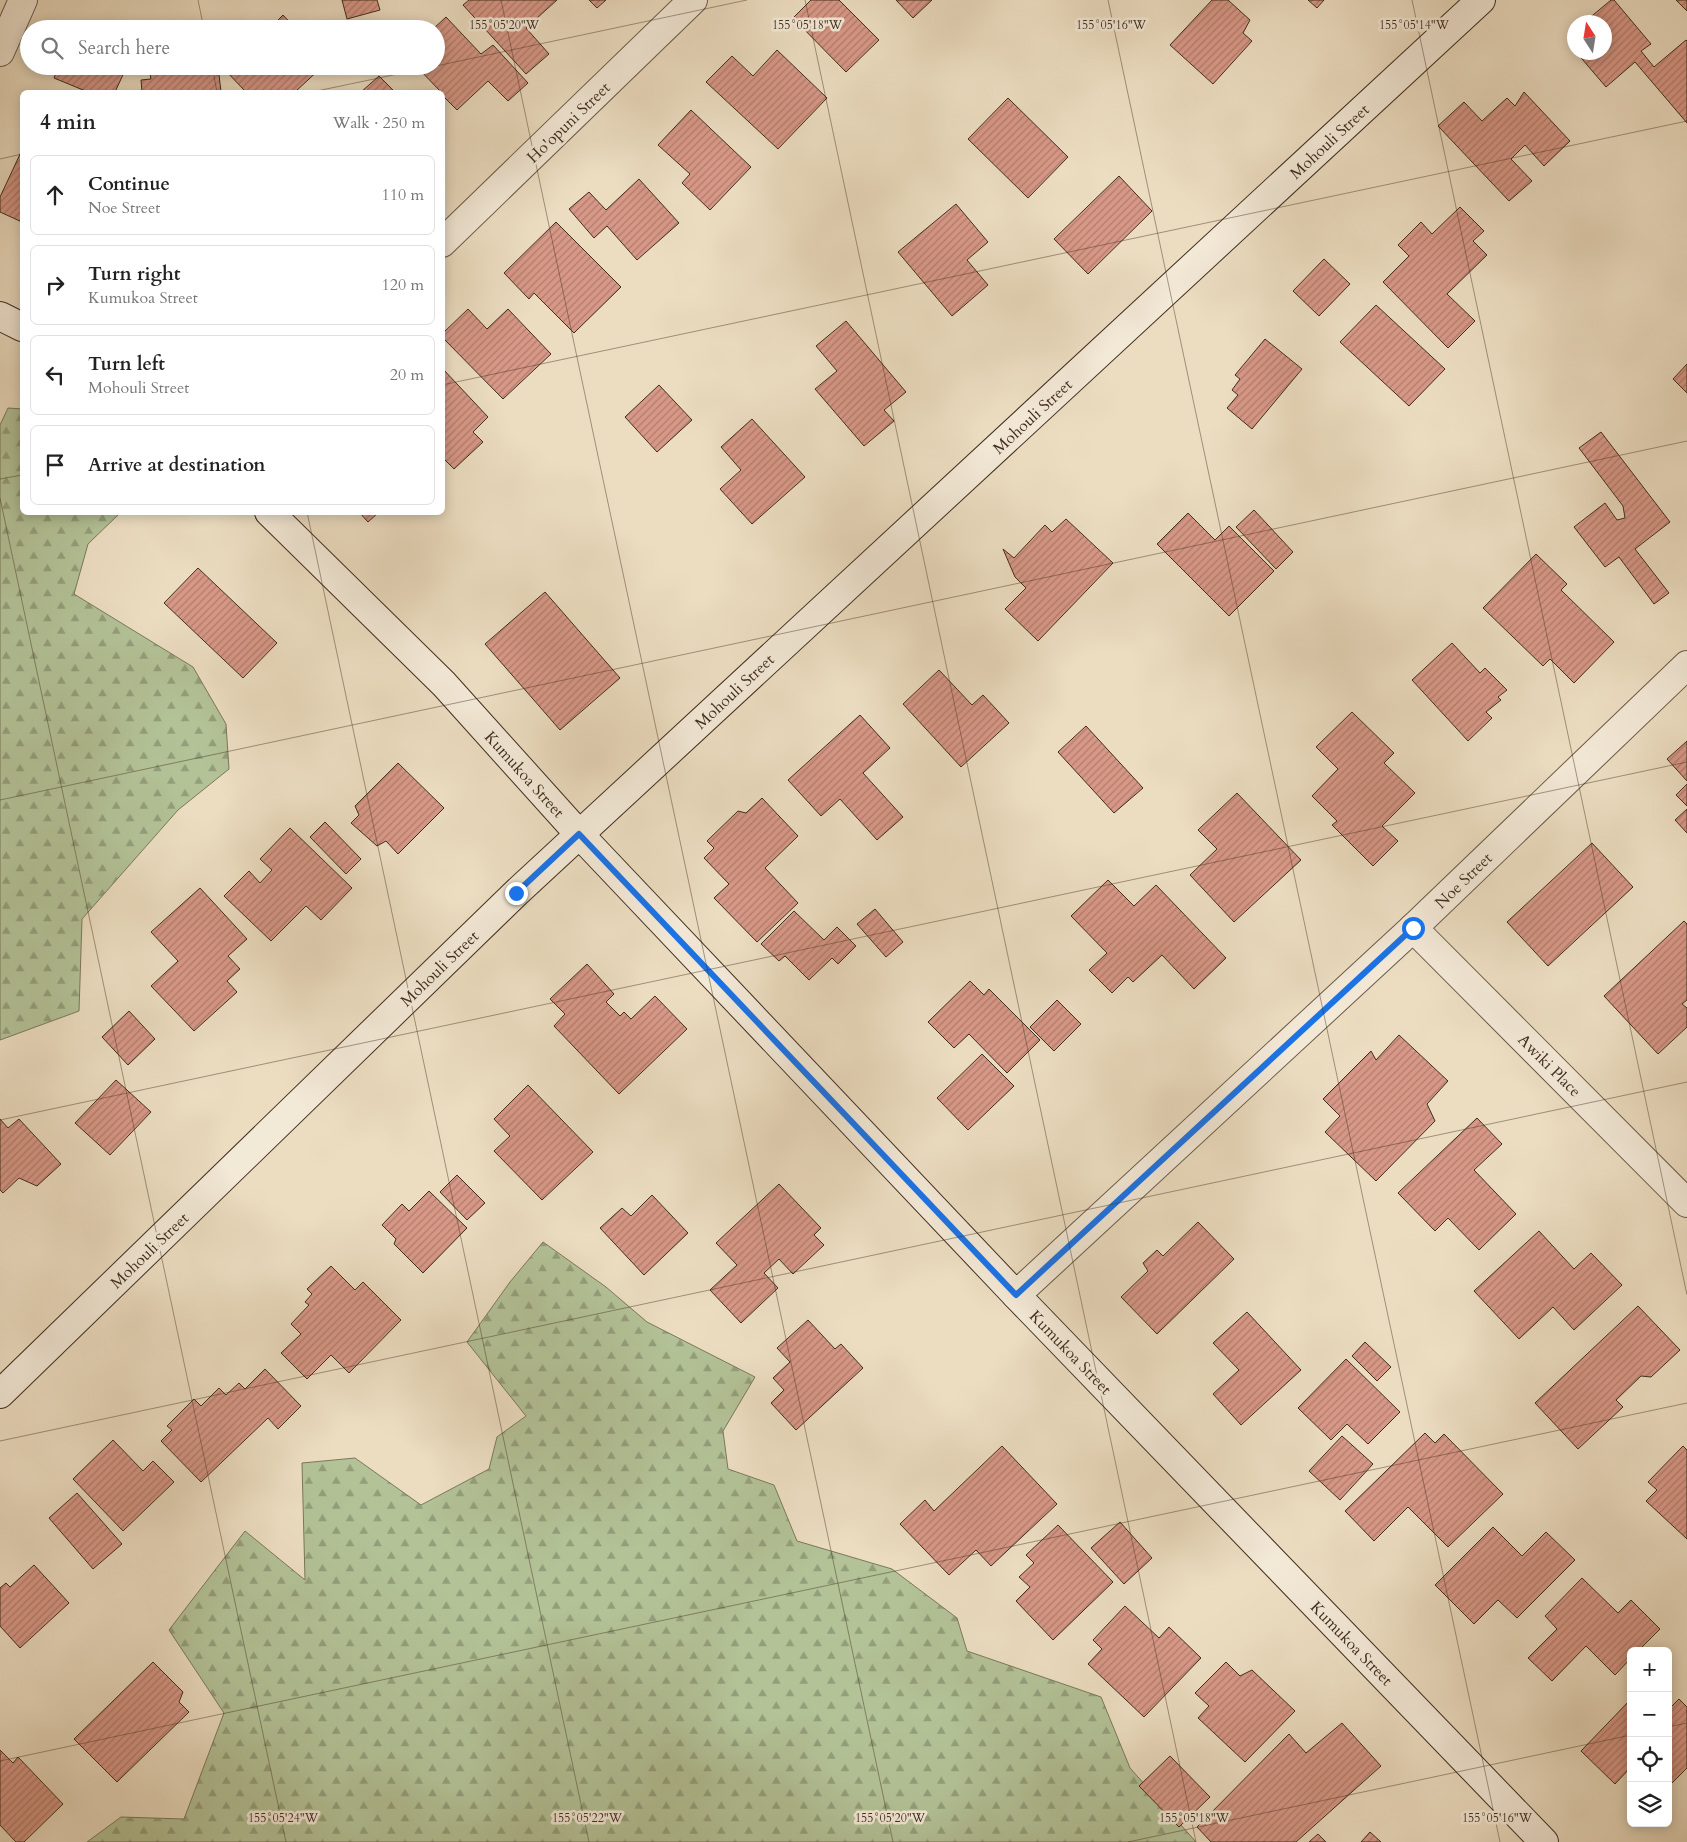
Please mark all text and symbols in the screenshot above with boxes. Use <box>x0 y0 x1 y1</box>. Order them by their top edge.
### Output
north arrow <box>1567 15 1612 60</box>
text: 155°05'20"W <box>469 17 540 33</box>
text: 155°05'18"W <box>772 17 843 33</box>
text: 155°05'16"W <box>1076 17 1147 33</box>
text: 155°05'14"W <box>1379 17 1450 33</box>
search box <box>20 20 445 75</box>
icon: search <box>38 34 66 62</box>
text: Search here <box>78 35 170 61</box>
street label: Ho'opuni Street <box>522 77 615 168</box>
street label: Mohouli Street <box>1285 99 1374 184</box>
text: 4 min <box>40 108 96 137</box>
text: Walk · 250 m <box>333 112 425 134</box>
text: Continue <box>88 171 170 197</box>
icon: ahead <box>41 181 69 209</box>
text: 110 m <box>382 184 424 206</box>
text: Noe Street <box>88 197 160 219</box>
text: Turn right <box>88 261 180 287</box>
icon: right <box>41 271 69 299</box>
text: 120 m <box>382 274 424 296</box>
text: Kumukoa Street <box>88 287 198 309</box>
text: Turn left <box>88 351 165 377</box>
icon: left <box>41 361 69 389</box>
text: 20 m <box>390 364 424 386</box>
street label: Mohouli Street <box>988 374 1077 459</box>
text: Mohouli Street <box>88 377 189 399</box>
icon: arrive <box>41 451 69 479</box>
text: Arrive at destination <box>88 452 265 478</box>
street label: Mohouli Street <box>690 649 779 734</box>
street label: Kumukoa Street <box>479 726 569 823</box>
street label: Noe Street <box>1430 848 1497 914</box>
route end <box>505 882 528 905</box>
route start <box>1402 917 1425 940</box>
street label: Mohouli Street <box>396 926 484 1012</box>
street label: Awiki Place <box>1513 1029 1586 1102</box>
street label: Mohouli Street <box>106 1208 194 1294</box>
street label: Kumukoa Street <box>1024 1306 1116 1400</box>
street label: Kumukoa Street <box>1305 1597 1397 1691</box>
map controls <box>1627 1647 1672 1827</box>
button: + <box>1627 1647 1672 1692</box>
button: − <box>1627 1692 1672 1737</box>
button: locate <box>1627 1737 1672 1782</box>
button: layers <box>1627 1782 1672 1827</box>
text: 155°05'24"W <box>248 1810 319 1826</box>
text: 155°05'22"W <box>552 1810 623 1826</box>
text: 155°05'20"W <box>855 1810 926 1826</box>
text: 155°05'18"W <box>1159 1810 1230 1826</box>
text: 155°05'16"W <box>1462 1810 1533 1826</box>

